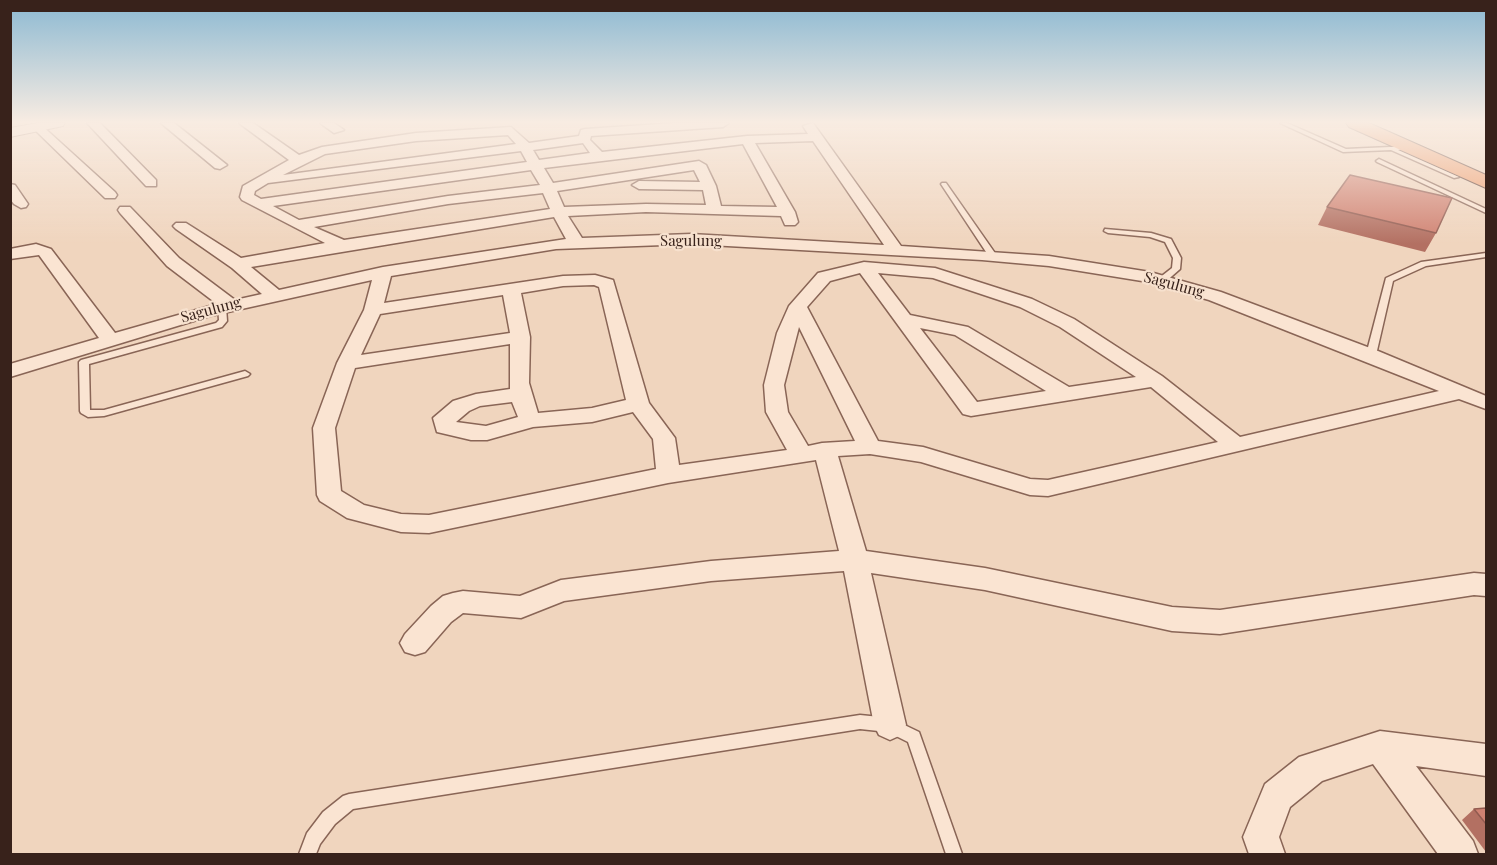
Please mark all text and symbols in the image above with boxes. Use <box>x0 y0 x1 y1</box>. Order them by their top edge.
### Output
street label: Sagulung <box>660 232 722 250</box>
street label: Sagulung <box>1142 268 1206 302</box>
street label: Sagulung <box>179 293 243 327</box>

